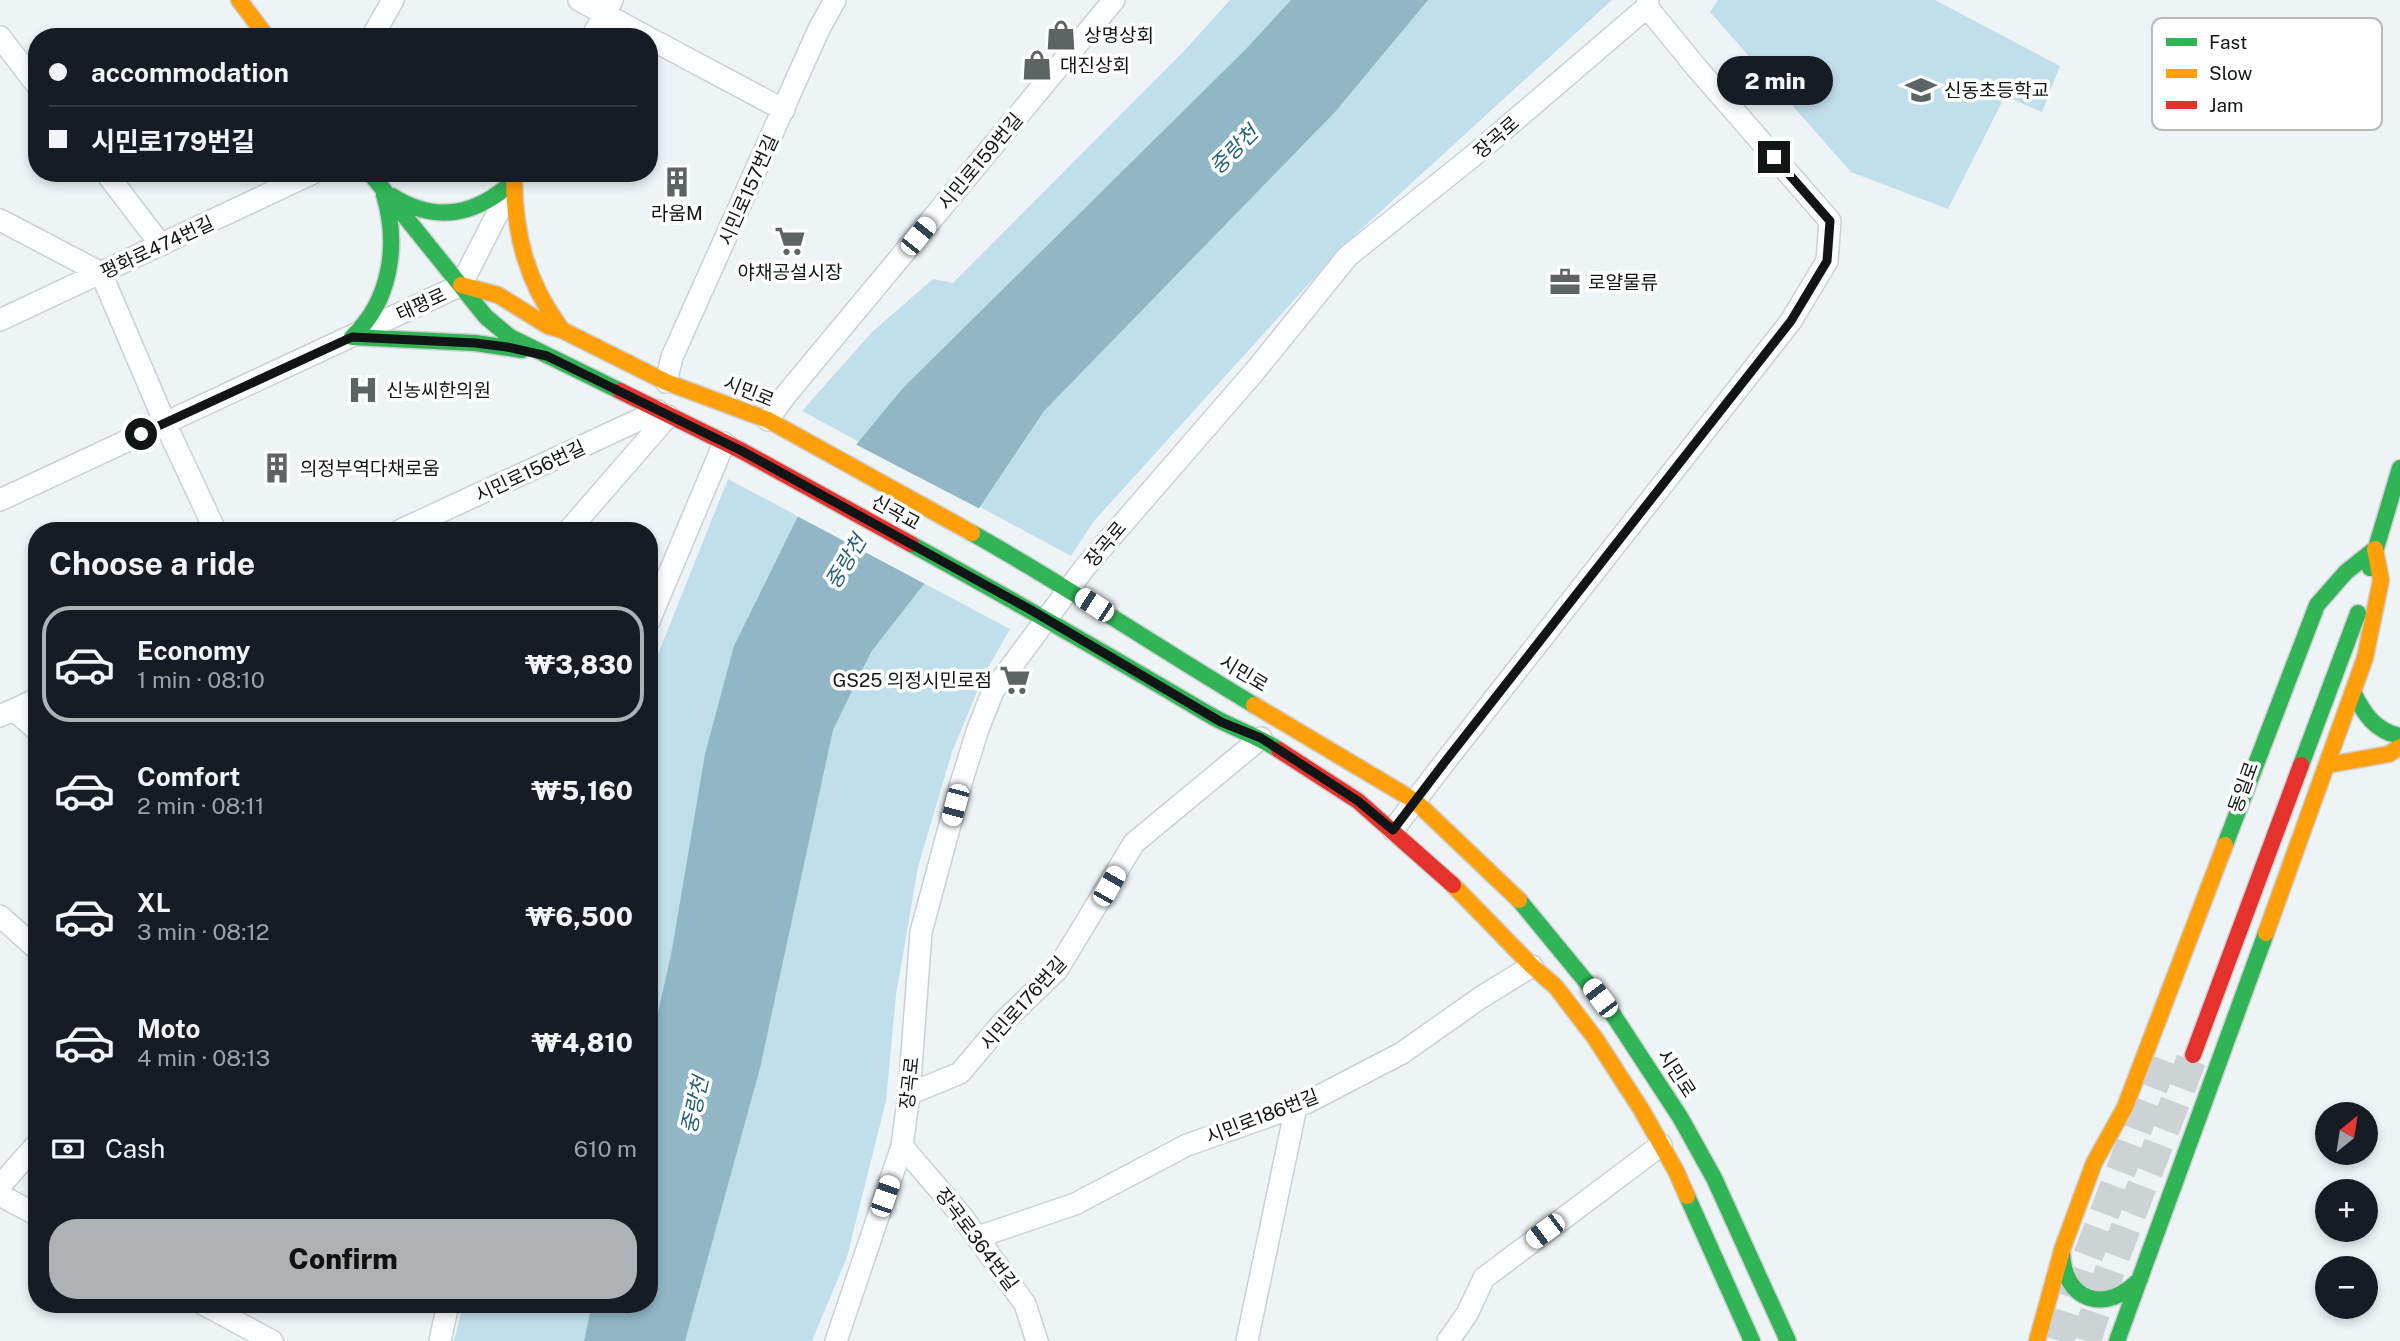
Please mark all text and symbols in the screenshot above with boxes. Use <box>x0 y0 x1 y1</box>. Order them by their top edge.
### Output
shop icon: 상명상회 <box>1044 18 1078 52</box>
legend <box>2152 18 2382 130</box>
place label: 상명상회 <box>1084 24 1154 46</box>
text: Fast <box>2209 31 2247 53</box>
shop icon: 대진상회 <box>1020 48 1054 82</box>
place label: 대진상회 <box>1060 54 1130 76</box>
callout: 2 min <box>1716 55 1832 104</box>
text: accommodation <box>91 57 289 88</box>
text: Slow <box>2209 62 2253 84</box>
text: 2 min <box>1744 67 1806 94</box>
school or university icon: 신동초등학교 <box>1904 73 1938 107</box>
place label: 신동초등학교 <box>1944 79 2049 101</box>
text: Jam <box>2209 94 2243 116</box>
street label: 시민로159번길 <box>933 108 1027 214</box>
street label: 장곡로 <box>1469 111 1523 163</box>
water label: 중랑천 <box>1204 118 1265 179</box>
text: 시민로179번길 <box>91 126 255 157</box>
street label: 시민로157번길 <box>714 131 782 249</box>
route end <box>1758 141 1790 173</box>
building icon: 라움M <box>660 165 694 199</box>
place label: 라움M <box>651 202 703 224</box>
street label: 평화로474번길 <box>97 211 217 283</box>
car <box>897 213 940 259</box>
supermarket icon: 야채공설시장 <box>773 224 807 258</box>
place label: 야채공설시장 <box>738 261 842 283</box>
office icon: 로얄물류 <box>1548 265 1582 299</box>
place label: 로얄물류 <box>1588 271 1658 293</box>
street label: 태평로 <box>393 283 449 325</box>
street label: 시민로 <box>721 371 777 411</box>
hospital icon: 신농씨한의원 <box>346 373 380 407</box>
place label: 신농씨한의원 <box>386 379 491 401</box>
route start <box>125 418 157 450</box>
street label: 시민로156번길 <box>471 436 589 506</box>
building icon: 의정부역다채로움 <box>260 451 294 485</box>
place label: 의정부역다채로움 <box>300 457 440 479</box>
street label: 신곡교 <box>868 490 924 534</box>
street label: 장곡로 <box>1080 517 1130 571</box>
water label: 중랑천 <box>820 528 873 593</box>
text: Choose a ride <box>49 545 255 582</box>
car <box>1071 585 1118 625</box>
icon: car <box>53 633 116 696</box>
text: Economy <box>137 635 250 666</box>
text: ₩3,830 <box>525 649 633 680</box>
street label: 시민로 <box>1216 650 1272 696</box>
supermarket icon: GS25 의정시민로점 <box>998 663 1032 697</box>
text: 1 min · 08:10 <box>137 666 265 693</box>
place label: GS25 의정시민로점 <box>832 669 992 691</box>
icon: car <box>53 759 116 822</box>
street label: 동일로 <box>2224 759 2262 815</box>
text: Comfort <box>137 761 240 792</box>
text: ₩5,160 <box>531 775 633 806</box>
car <box>940 782 971 828</box>
text: 2 min · 08:11 <box>137 792 264 819</box>
car <box>1090 863 1129 909</box>
icon: car <box>53 885 116 948</box>
text: XL <box>137 887 171 918</box>
text: ₩6,500 <box>525 901 633 932</box>
text: 3 min · 08:12 <box>137 918 269 945</box>
street label: 시민로176번길 <box>975 952 1071 1054</box>
car <box>1579 975 1622 1021</box>
icon: car <box>53 1011 116 1074</box>
text: Moto <box>137 1013 200 1044</box>
text: ₩4,810 <box>532 1027 633 1058</box>
text: 4 min · 08:13 <box>137 1044 270 1071</box>
street label: 시민로 <box>1653 1045 1701 1101</box>
street label: 장곡로 <box>895 1056 923 1110</box>
water label: 중랑천 <box>676 1071 714 1136</box>
street label: 시민로186번길 <box>1202 1084 1322 1148</box>
north arrow <box>2315 1102 2378 1166</box>
map controls <box>2315 1102 2378 1319</box>
icon: cash <box>49 1130 87 1168</box>
text: Cash <box>105 1133 165 1164</box>
text: 610 m <box>574 1135 637 1162</box>
car <box>869 1173 902 1219</box>
button: + <box>2315 1179 2378 1242</box>
street label: 장곡로364번길 <box>931 1183 1023 1295</box>
car <box>1522 1210 1569 1252</box>
button: Confirm <box>49 1219 637 1299</box>
button: − <box>2315 1256 2378 1319</box>

